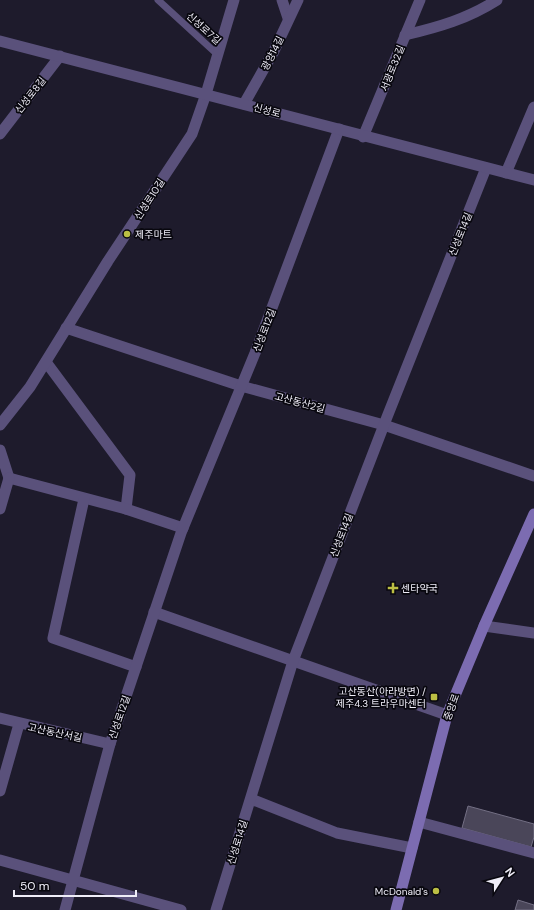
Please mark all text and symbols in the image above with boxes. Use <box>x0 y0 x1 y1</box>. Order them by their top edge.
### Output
street label: 신성로7길 <box>184 9 224 47</box>
street label: 광양14길 <box>258 34 287 73</box>
street label: 서광로32길 <box>377 43 408 93</box>
street label: 신성로8길 <box>12 74 49 116</box>
street label: 신성로 <box>252 101 282 120</box>
street label: 신성로10길 <box>131 176 168 222</box>
street label: 신성로14길 <box>446 210 475 258</box>
place label: 제주마트 <box>135 228 172 241</box>
marker: 제주마트 <box>122 229 132 239</box>
street label: 신성로12길 <box>250 307 279 354</box>
street label: 고산동산2길 <box>273 390 327 415</box>
street label: 신성로14길 <box>327 511 356 559</box>
place label: 센타약국 <box>401 582 438 595</box>
marker: 센타약국 <box>388 583 398 593</box>
place label: 고산동산(아라방면) / 제주4.3 트라우마센터 <box>336 685 426 710</box>
marker: 고산동산(아라방면) / 제주4.3 트라우마센터 <box>429 692 439 702</box>
street label: 중앙로 <box>441 692 462 722</box>
street label: 신성로12길 <box>106 693 133 741</box>
street label: 고산동산서길 <box>27 720 83 745</box>
street label: 신성로14길 <box>225 818 250 866</box>
north arrow <box>482 858 522 898</box>
text: N <box>502 865 518 879</box>
scale bar <box>14 872 136 898</box>
text: 50 m <box>20 878 49 894</box>
place label: McDonald's <box>375 885 428 898</box>
marker: McDonald's <box>431 886 441 896</box>

